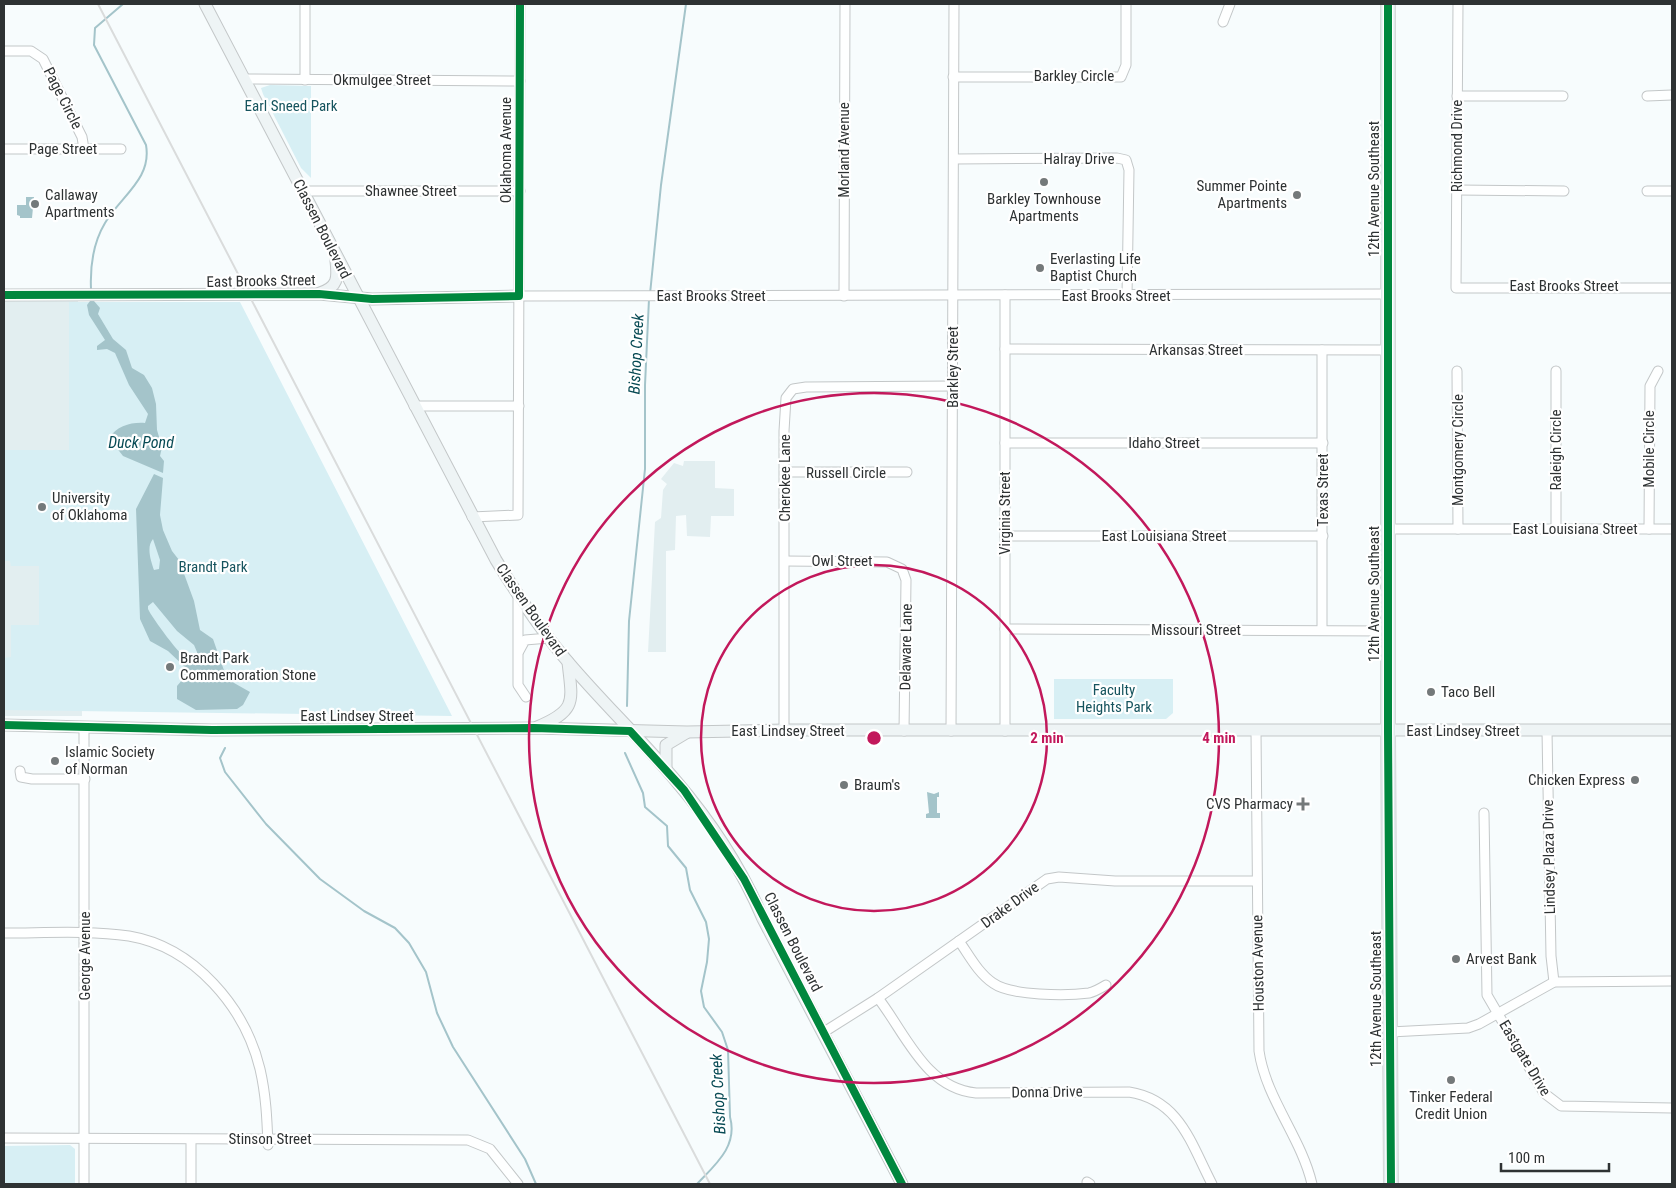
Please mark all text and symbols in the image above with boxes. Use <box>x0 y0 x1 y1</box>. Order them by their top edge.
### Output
street label: Page Circle <box>40 64 86 132</box>
street label: Barkley Circle <box>1034 67 1114 85</box>
street label: Okmulgee Street <box>333 71 431 89</box>
park label: Earl Sneed Park <box>245 97 338 115</box>
street label: Oklahoma Avenue <box>497 97 515 203</box>
street label: Richmond Drive <box>1448 100 1466 192</box>
street label: Morland Avenue <box>835 102 853 198</box>
street label: 12th Avenue Southeast <box>1365 121 1383 257</box>
street label: Page Street <box>29 140 97 158</box>
street label: Halray Drive <box>1044 150 1114 168</box>
street label: Classen Boulevard <box>289 176 355 282</box>
marker: Barkley Townhouse Apartments <box>1038 176 1050 188</box>
place label: Summer Pointe Apartments <box>1196 177 1287 212</box>
street label: Shawnee Street <box>365 182 457 200</box>
place label: Callaway Apartments <box>45 186 115 221</box>
marker: Summer Pointe Apartments <box>1291 189 1303 201</box>
place label: Barkley Townhouse Apartments <box>987 190 1101 225</box>
marker: Callaway Apartments <box>29 198 41 210</box>
place label: Everlasting Life Baptist Church <box>1050 250 1141 285</box>
marker: Everlasting Life Baptist Church <box>1034 262 1046 274</box>
street label: East Brooks Street <box>206 271 316 291</box>
street label: East Brooks Street <box>1509 277 1619 295</box>
street label: East Brooks Street <box>656 287 766 305</box>
street label: East Brooks Street <box>1061 287 1171 305</box>
water label: Bishop Creek <box>624 312 648 395</box>
street label: Barkley Street <box>944 326 962 408</box>
street label: Arkansas Street <box>1149 341 1243 359</box>
street label: Montgomery Circle <box>1449 394 1467 506</box>
street label: Raleigh Circle <box>1547 410 1565 490</box>
street label: Mobile Circle <box>1640 410 1658 488</box>
water label: Duck Pond <box>108 433 174 452</box>
street label: Cherokee Lane <box>776 434 794 522</box>
street label: Idaho Street <box>1128 434 1200 452</box>
street label: Texas Street <box>1314 453 1332 527</box>
street label: Russell Circle <box>806 464 886 482</box>
street label: Virginia Street <box>996 471 1014 555</box>
place label: University of Oklahoma <box>52 489 127 524</box>
marker: University of Oklahoma <box>36 501 48 513</box>
street label: East Louisiana Street <box>1512 520 1638 538</box>
street label: 12th Avenue Southeast <box>1365 526 1383 662</box>
street label: East Louisiana Street <box>1101 527 1227 545</box>
street label: Owl Street <box>812 552 872 570</box>
park label: Brandt Park <box>179 558 248 576</box>
street label: Classen Boulevard <box>492 560 570 660</box>
street label: Delaware Lane <box>896 604 916 690</box>
street label: Missouri Street <box>1151 621 1241 639</box>
place label: Brandt Park Commemoration Stone <box>180 649 316 684</box>
marker: Brandt Park Commemoration Stone <box>164 661 176 673</box>
park label: Faculty Heights Park <box>1076 681 1152 716</box>
place label: Taco Bell <box>1441 683 1495 701</box>
marker: Taco Bell <box>1425 686 1437 698</box>
street label: East Lindsey Street <box>300 707 414 725</box>
street label: East Lindsey Street <box>731 722 845 740</box>
street label: East Lindsey Street <box>1406 722 1520 740</box>
centre of rings <box>865 729 883 747</box>
text: 2 min <box>1030 729 1064 747</box>
text: 4 min <box>1202 729 1236 747</box>
place label: Islamic Society of Norman <box>65 743 155 778</box>
marker: Islamic Society of Norman <box>49 755 61 767</box>
place label: Chicken Express <box>1528 771 1625 789</box>
marker: Chicken Express <box>1629 774 1641 786</box>
place label: Braum's <box>854 776 900 794</box>
marker: Braum's <box>838 779 850 791</box>
place label: CVS Pharmacy <box>1206 795 1293 813</box>
marker: CVS Pharmacy <box>1297 798 1309 810</box>
street label: Lindsey Plaza Drive <box>1539 799 1559 915</box>
street label: Drake Drive <box>978 878 1042 932</box>
street label: Classen Boulevard <box>760 889 826 995</box>
street label: George Avenue <box>76 912 94 1000</box>
street label: Houston Avenue <box>1248 915 1268 1011</box>
street label: 12th Avenue Southeast <box>1367 931 1385 1067</box>
place label: Arvest Bank <box>1466 950 1537 968</box>
marker: Arvest Bank <box>1450 953 1462 965</box>
street label: Eastgate Drive <box>1495 1017 1555 1099</box>
water label: Bishop Creek <box>706 1052 730 1135</box>
marker: Tinker Federal Credit Union <box>1445 1074 1457 1086</box>
street label: Donna Drive <box>1011 1082 1083 1102</box>
place label: Tinker Federal Credit Union <box>1409 1088 1493 1123</box>
street label: Stinson Street <box>228 1130 312 1148</box>
scale bar <box>1501 1140 1608 1172</box>
text: 100 m <box>1508 1149 1545 1167</box>

